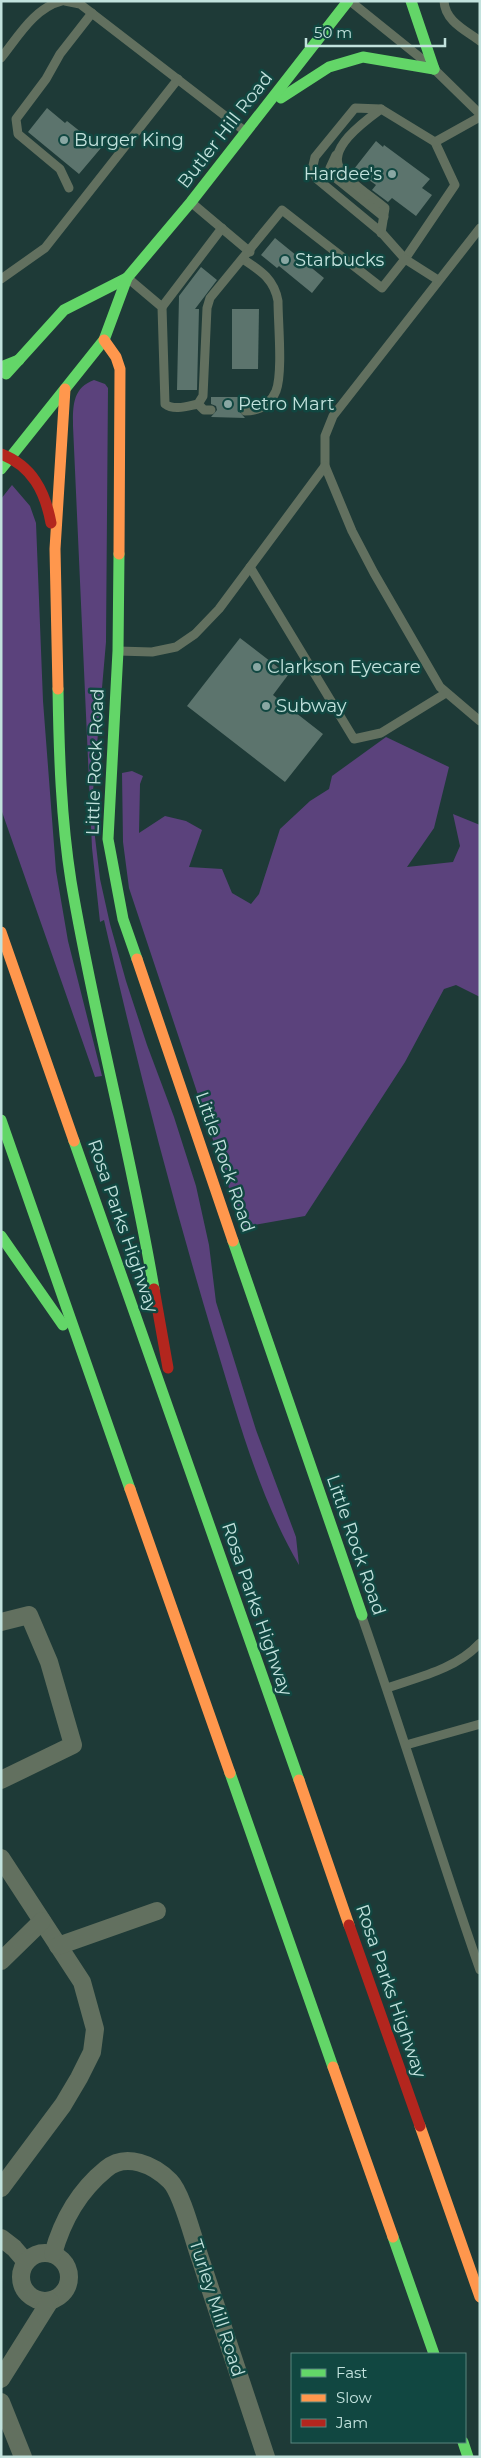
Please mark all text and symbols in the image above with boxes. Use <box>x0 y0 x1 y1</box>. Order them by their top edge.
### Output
scale bar <box>306 15 445 47</box>
text: 50 m <box>314 23 352 42</box>
street label: Butler Hill Road <box>173 67 277 193</box>
place label: Burger King <box>74 129 184 151</box>
marker: Burger King <box>58 134 70 146</box>
place label: Hardee's <box>304 163 382 185</box>
marker: Hardee's <box>386 168 398 180</box>
place label: Starbucks <box>295 249 384 271</box>
marker: Starbucks <box>279 254 291 266</box>
place label: Petro Mart <box>238 393 334 415</box>
marker: Petro Mart <box>222 398 234 410</box>
place label: Clarkson Eyecare <box>267 656 421 678</box>
marker: Clarkson Eyecare <box>251 661 263 673</box>
street label: Little Rock Road <box>81 688 109 836</box>
place label: Subway <box>276 695 347 717</box>
marker: Subway <box>260 700 272 712</box>
street label: Little Rock Road <box>191 1089 259 1235</box>
street label: Rosa Parks Highway <box>83 1136 163 1316</box>
street label: Little Rock Road <box>322 1472 390 1618</box>
street label: Rosa Parks Highway <box>217 1519 297 1699</box>
street label: Rosa Parks Highway <box>351 1901 431 2081</box>
street label: Turley Mill Road <box>184 2237 250 2379</box>
legend <box>291 2353 466 2443</box>
text: Fast <box>336 2363 367 2382</box>
text: Slow <box>336 2388 372 2407</box>
text: Jam <box>335 2413 368 2432</box>

